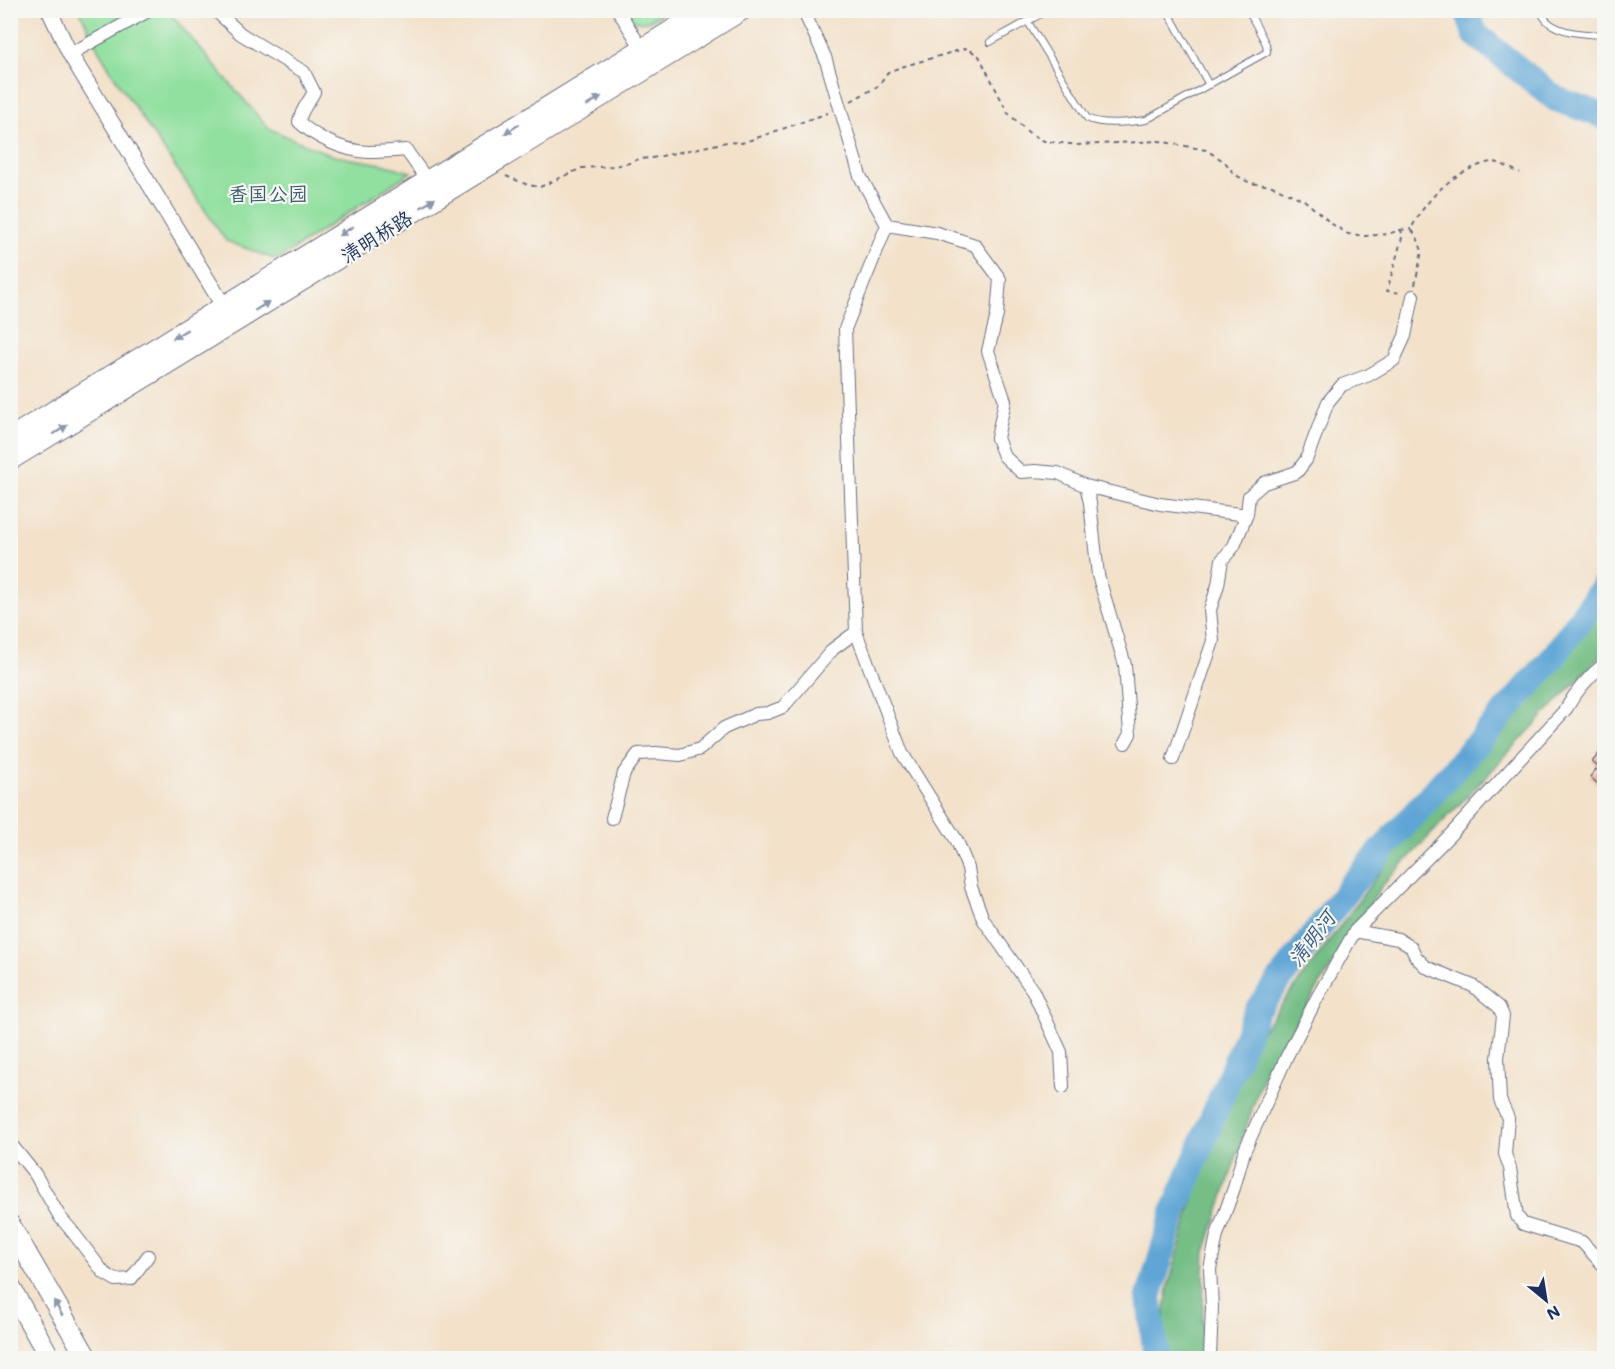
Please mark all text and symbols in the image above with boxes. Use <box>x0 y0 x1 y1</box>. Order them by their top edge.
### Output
one-way arrow <box>586 96 602 107</box>
one-way arrow <box>504 124 520 135</box>
park label: 香国公园 <box>228 180 308 206</box>
one-way arrow <box>420 198 436 209</box>
street label: 清明桥路 <box>335 203 418 268</box>
one-way arrow <box>338 226 354 237</box>
one-way arrow <box>254 300 270 311</box>
one-way arrow <box>172 328 188 339</box>
one-way arrow <box>52 424 68 435</box>
water label: 清明河 <box>1281 902 1343 971</box>
north arrow <box>1516 1270 1576 1330</box>
one-way arrow <box>53 1299 63 1316</box>
text: N <box>1543 1301 1564 1326</box>

